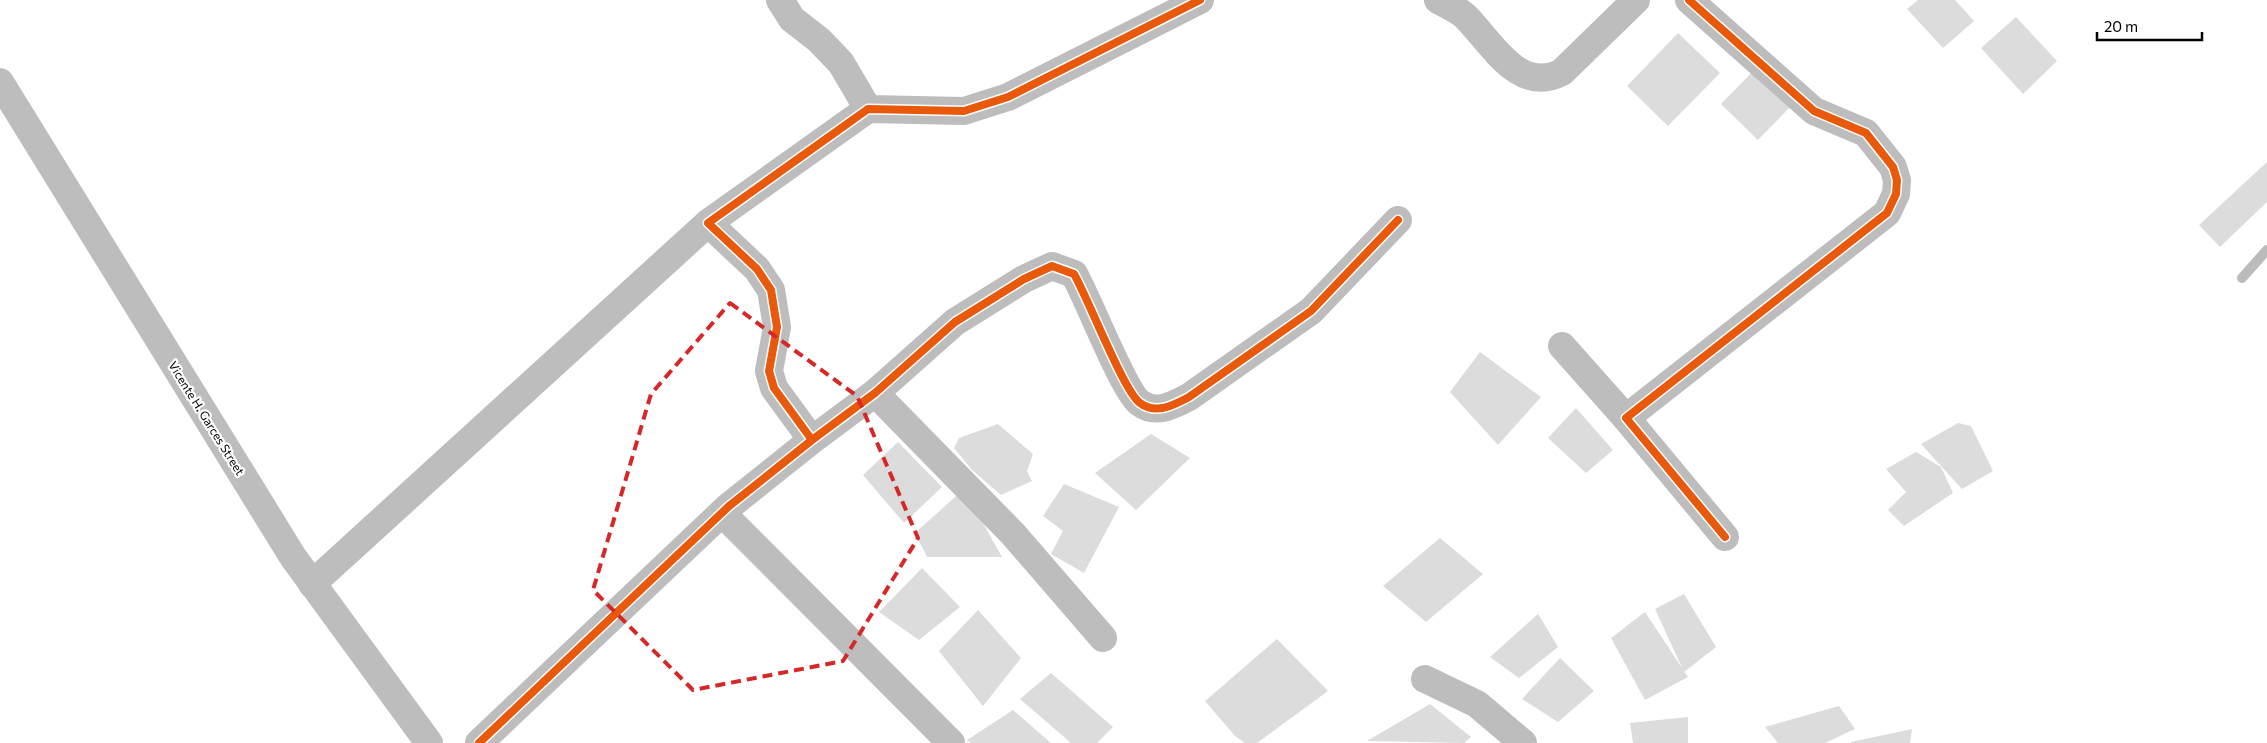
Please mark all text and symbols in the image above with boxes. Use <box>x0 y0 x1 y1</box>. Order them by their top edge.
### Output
scale bar <box>2097 10 2202 42</box>
text: 20 m <box>2104 17 2138 35</box>
street label: Vicente H. Garces Street <box>166 358 248 478</box>

